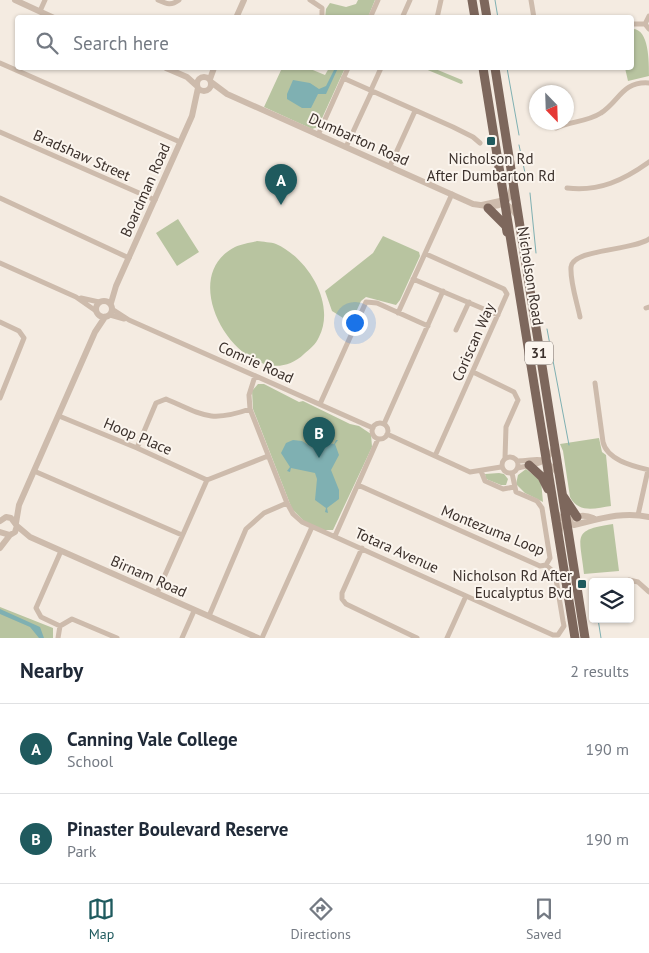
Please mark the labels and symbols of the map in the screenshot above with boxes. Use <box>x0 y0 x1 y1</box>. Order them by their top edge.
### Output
north arrow <box>529 85 574 130</box>
street label: Dumbarton Road <box>306 108 412 170</box>
street label: Bradshaw Street <box>30 125 134 185</box>
marker: Nicholson Rd After Dumbarton Rd <box>485 135 497 147</box>
street label: Boardman Road <box>116 140 174 240</box>
place label: Nicholson Rd After Dumbarton Rd <box>427 149 555 185</box>
pin: A <box>265 164 297 205</box>
street label: Nicholson Road <box>514 225 548 327</box>
street label: Coriscan Way <box>447 300 499 384</box>
your location <box>342 310 368 336</box>
street label: Comrie Road <box>215 337 297 387</box>
road number: 31 <box>525 342 553 364</box>
street label: Hoop Place <box>101 413 175 459</box>
pin: B <box>303 417 335 458</box>
street label: Montezuma Loop <box>438 501 548 559</box>
street label: Totara Avenue <box>352 523 442 577</box>
street label: Birnam Road <box>108 551 190 601</box>
place label: Nicholson Rd After Eucalyptus Bvd <box>452 566 572 602</box>
marker: Nicholson Rd After Eucalyptus Bvd <box>576 578 588 590</box>

